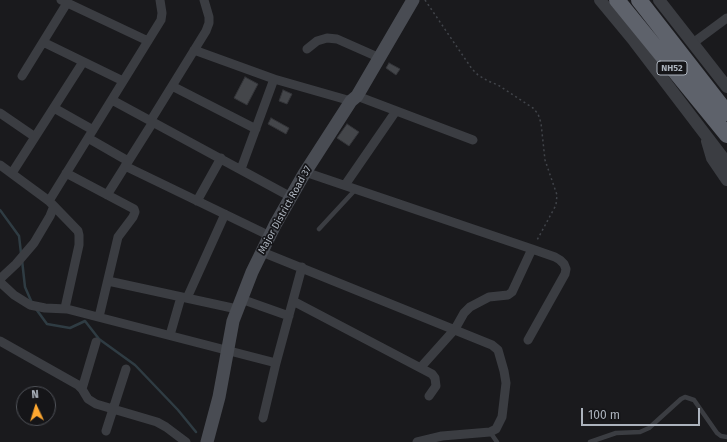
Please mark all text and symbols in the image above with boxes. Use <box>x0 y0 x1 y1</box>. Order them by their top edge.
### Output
road number: NH52 <box>657 61 687 75</box>
street label: Major District Road 37 <box>256 164 314 256</box>
north arrow <box>16 386 56 426</box>
text: N <box>31 388 39 401</box>
scale bar <box>583 400 702 426</box>
text: 100 m <box>588 408 620 422</box>

